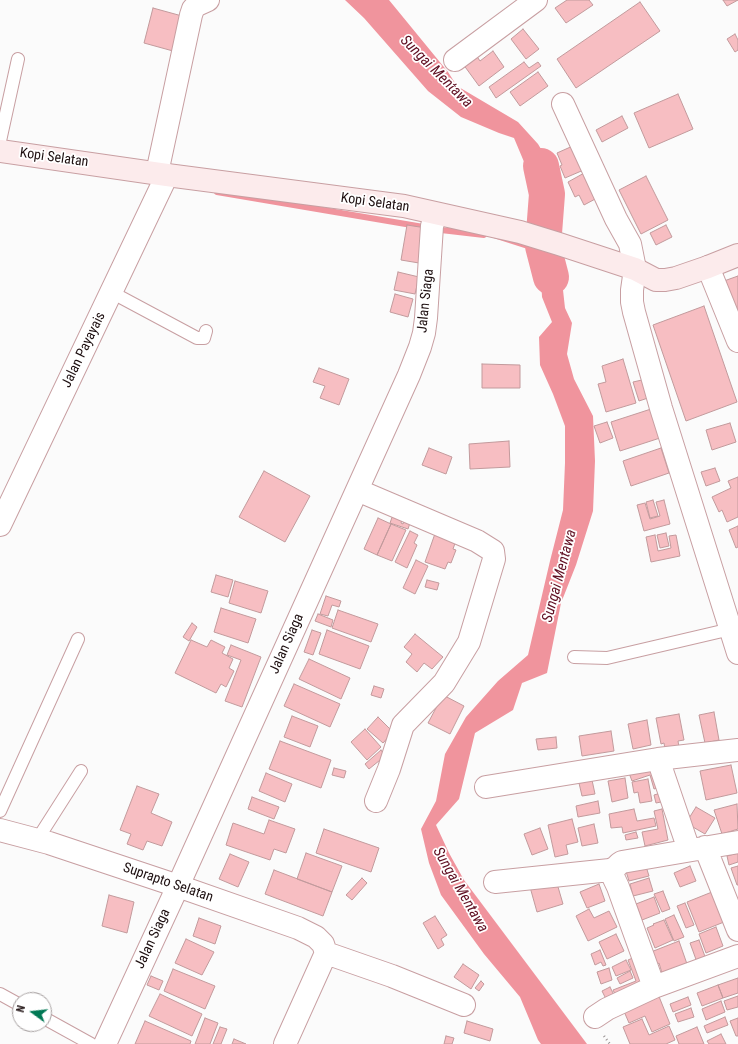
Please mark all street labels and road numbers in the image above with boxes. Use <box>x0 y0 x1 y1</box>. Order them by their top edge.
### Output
street label: Kopi Selatan <box>19 145 89 171</box>
street label: Kopi Selatan <box>340 190 410 216</box>
street label: Jalan Siaga <box>414 268 438 334</box>
street label: Jalan Payayais <box>58 309 110 391</box>
street label: Jalan Siaga <box>266 611 308 677</box>
street label: Suprapto Selatan <box>121 860 215 906</box>
street label: Jalan Siaga <box>132 906 174 972</box>

